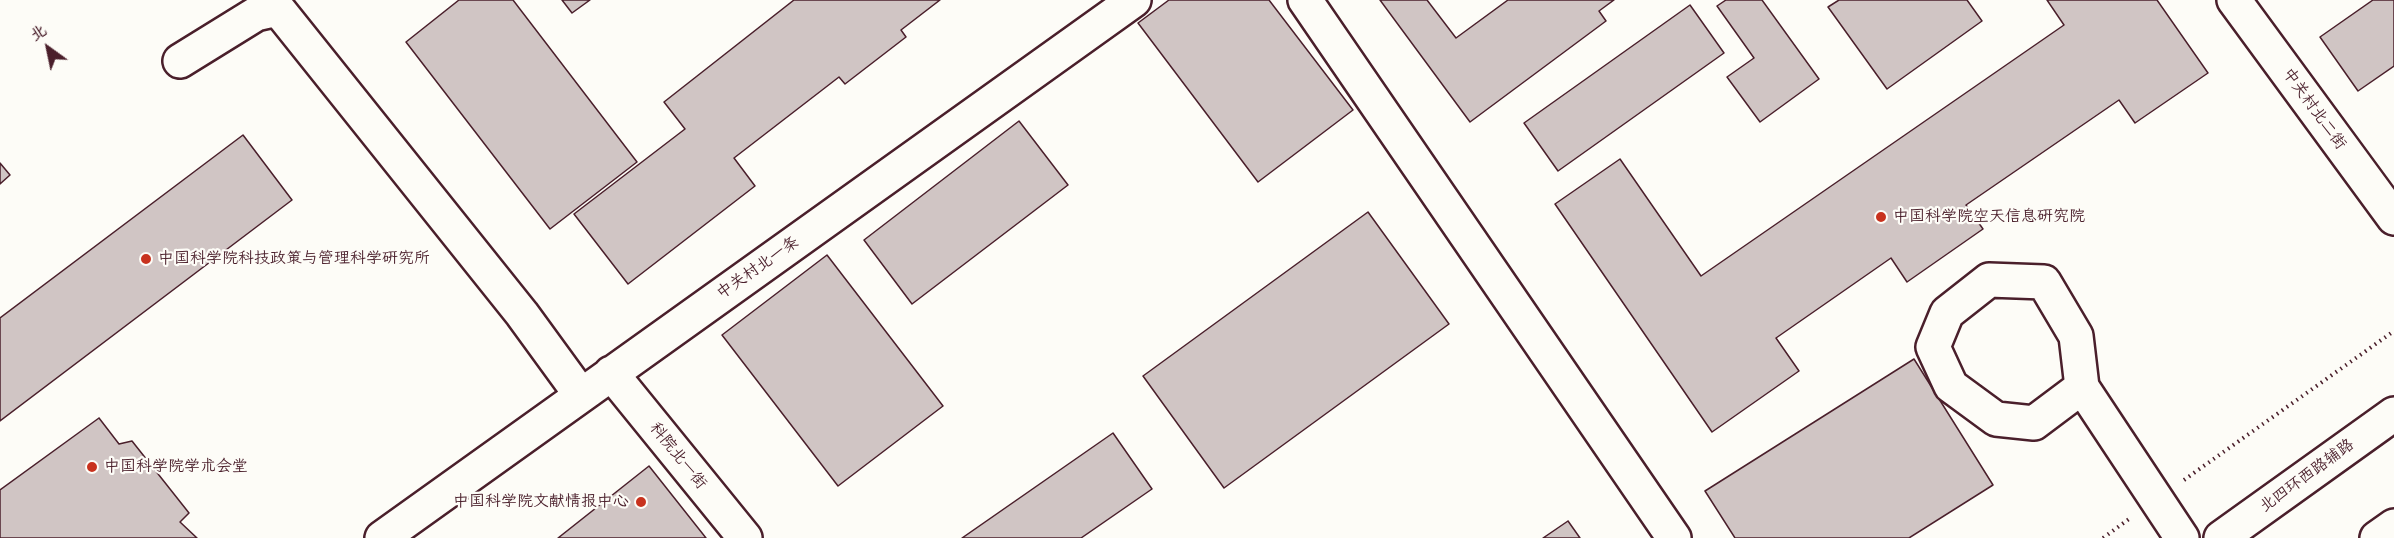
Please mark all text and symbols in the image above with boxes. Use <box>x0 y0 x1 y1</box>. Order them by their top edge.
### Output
north arrow <box>18 18 78 78</box>
text: 北 <box>25 19 50 46</box>
street label: 中关村北二街 <box>2278 65 2350 153</box>
place label: 中国科学院空天信息研究院 <box>1893 207 2085 227</box>
marker: 中国科学院空天信息研究院 <box>1874 210 1888 224</box>
street label: 中关村北一条 <box>713 233 803 303</box>
place label: 中国科学院科技政策与管理科学研究所 <box>158 249 430 269</box>
marker: 中国科学院科技政策与管理科学研究所 <box>139 252 153 266</box>
street label: 科院北一街 <box>645 419 711 493</box>
street label: 北四环西路辅路 <box>2256 435 2358 517</box>
place label: 中国科学院学术会堂 <box>104 457 248 477</box>
marker: 中国科学院学术会堂 <box>85 460 99 474</box>
place label: 中国科学院文献情报中心 <box>453 492 629 512</box>
marker: 中国科学院文献情报中心 <box>634 495 648 509</box>

